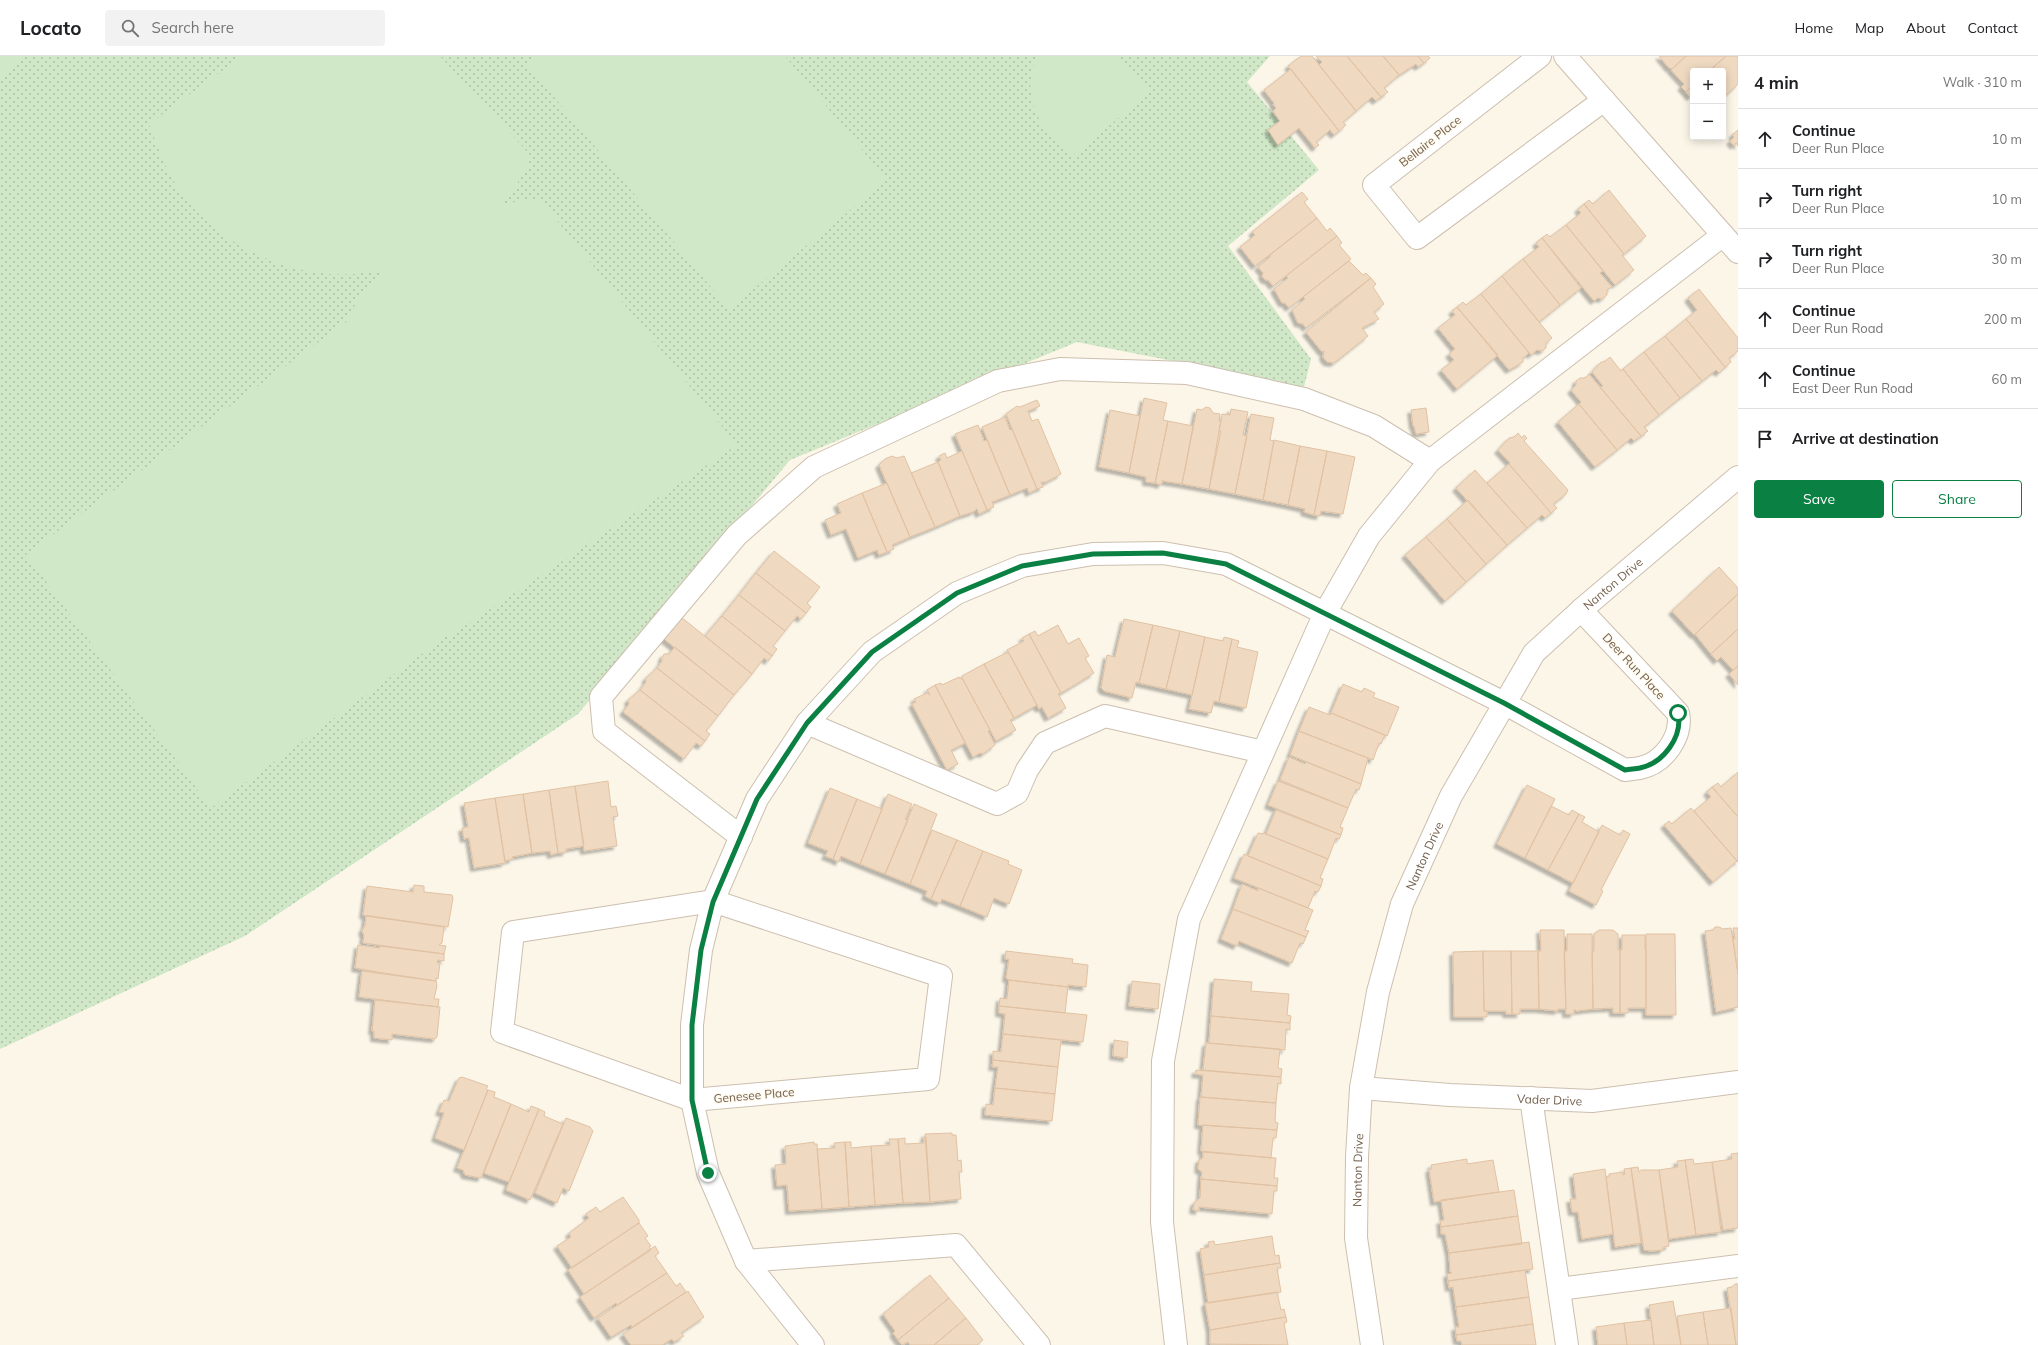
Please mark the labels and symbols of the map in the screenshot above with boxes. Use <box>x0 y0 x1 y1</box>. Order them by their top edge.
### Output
street label: Bellaire Place <box>1396 112 1464 170</box>
street label: Nanton Drive <box>1580 554 1645 613</box>
street label: Deer Run Place <box>1599 630 1669 702</box>
route start <box>1669 704 1687 722</box>
street label: Nanton Drive <box>1402 819 1446 892</box>
street label: Genesee Place <box>713 1084 795 1106</box>
street label: Vader Drive <box>1517 1090 1583 1108</box>
street label: Nanton Drive <box>1349 1133 1366 1207</box>
route end <box>699 1164 717 1182</box>

